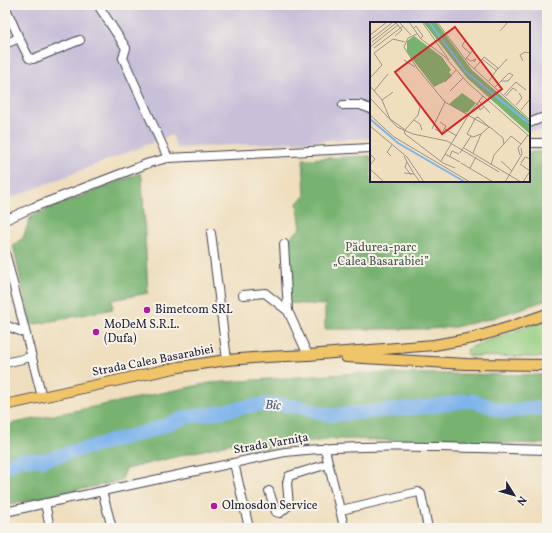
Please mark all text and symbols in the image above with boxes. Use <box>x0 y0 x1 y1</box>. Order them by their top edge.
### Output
inset map <box>370 22 530 182</box>
park label: Pădurea-parc „Calea Basarabiei” <box>333 240 429 270</box>
place label: Bimetcom SRL <box>155 302 233 318</box>
marker: Bimetcom SRL <box>142 305 152 315</box>
place label: MoDeM S.R.L. (Dufa) <box>104 317 180 347</box>
marker: MoDeM S.R.L. (Dufa) <box>91 327 101 337</box>
street label: Strada Calea Basarabiei <box>91 341 216 381</box>
water label: Bîc <box>265 397 282 415</box>
street label: Strada Varnița <box>232 430 310 458</box>
north arrow <box>494 475 534 515</box>
text: N <box>512 492 529 508</box>
place label: Olmosdon Service <box>222 498 318 514</box>
marker: Olmosdon Service <box>209 501 219 511</box>

